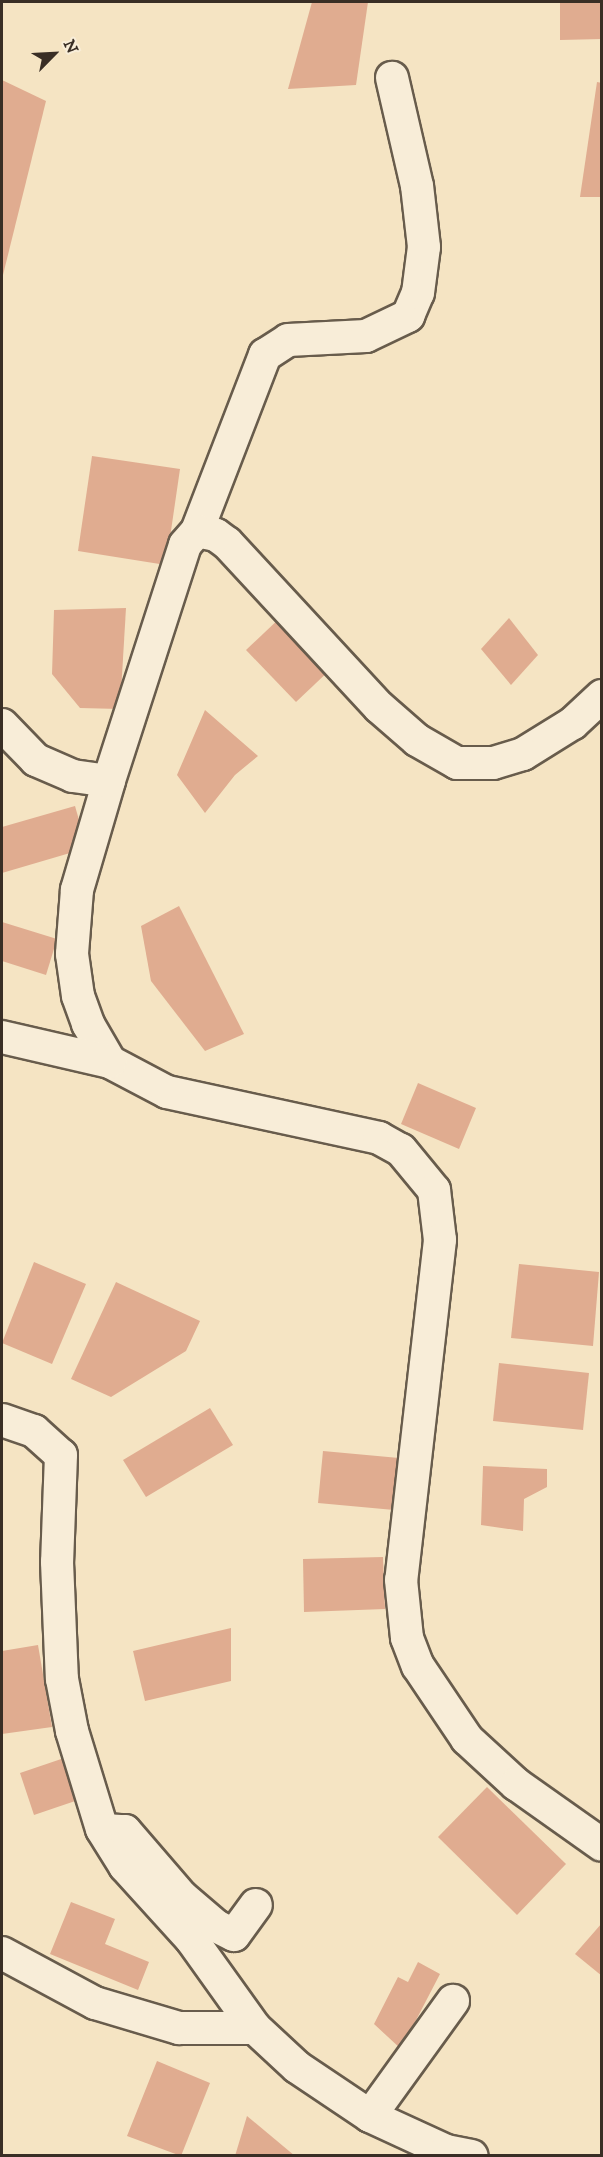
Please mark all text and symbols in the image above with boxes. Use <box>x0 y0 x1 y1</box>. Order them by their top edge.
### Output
north arrow <box>24 24 84 84</box>
text: N <box>59 37 82 57</box>

